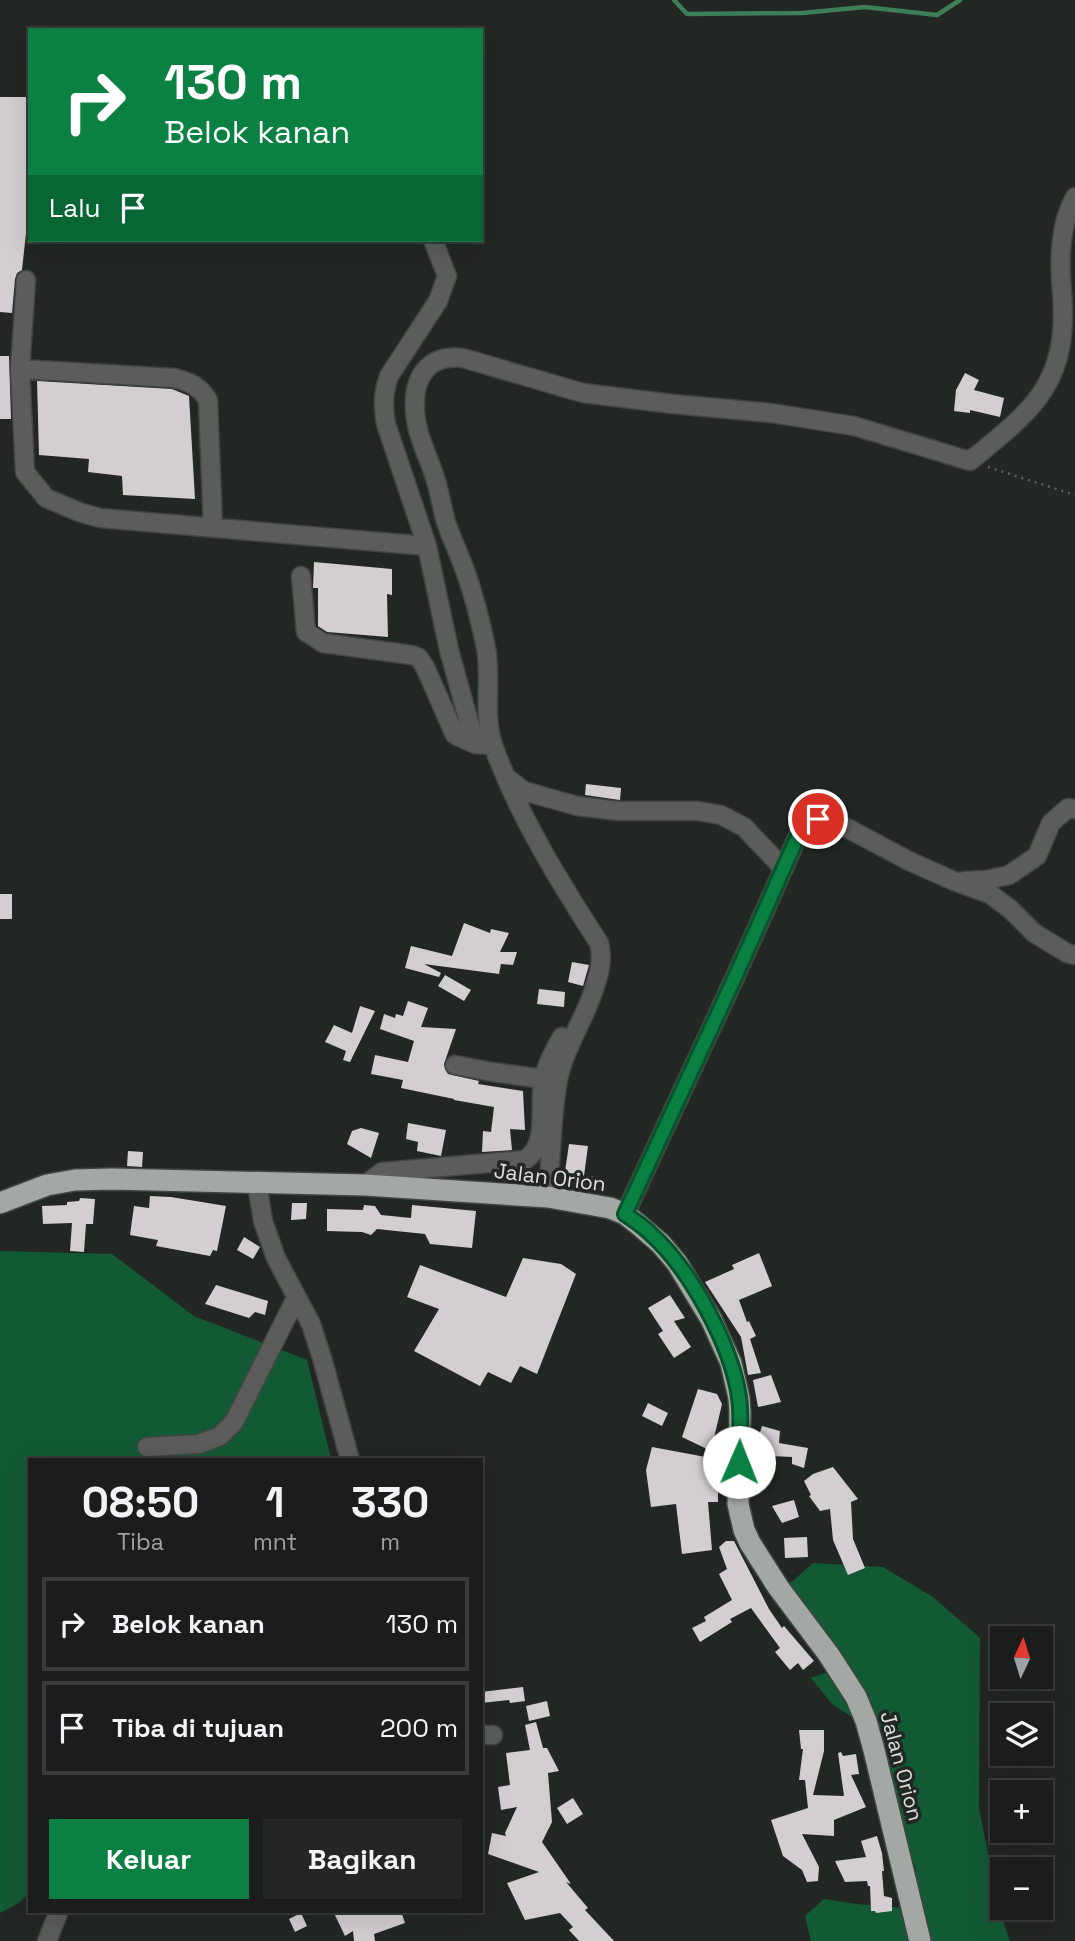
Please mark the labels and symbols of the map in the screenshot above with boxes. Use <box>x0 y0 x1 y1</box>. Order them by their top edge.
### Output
pin <box>788 789 848 849</box>
street label: Jalan Orion <box>493 1157 607 1197</box>
position arrow <box>702 1425 776 1499</box>
north arrow <box>990 1626 1054 1689</box>
street label: Jalan Orion <box>874 1708 930 1824</box>

